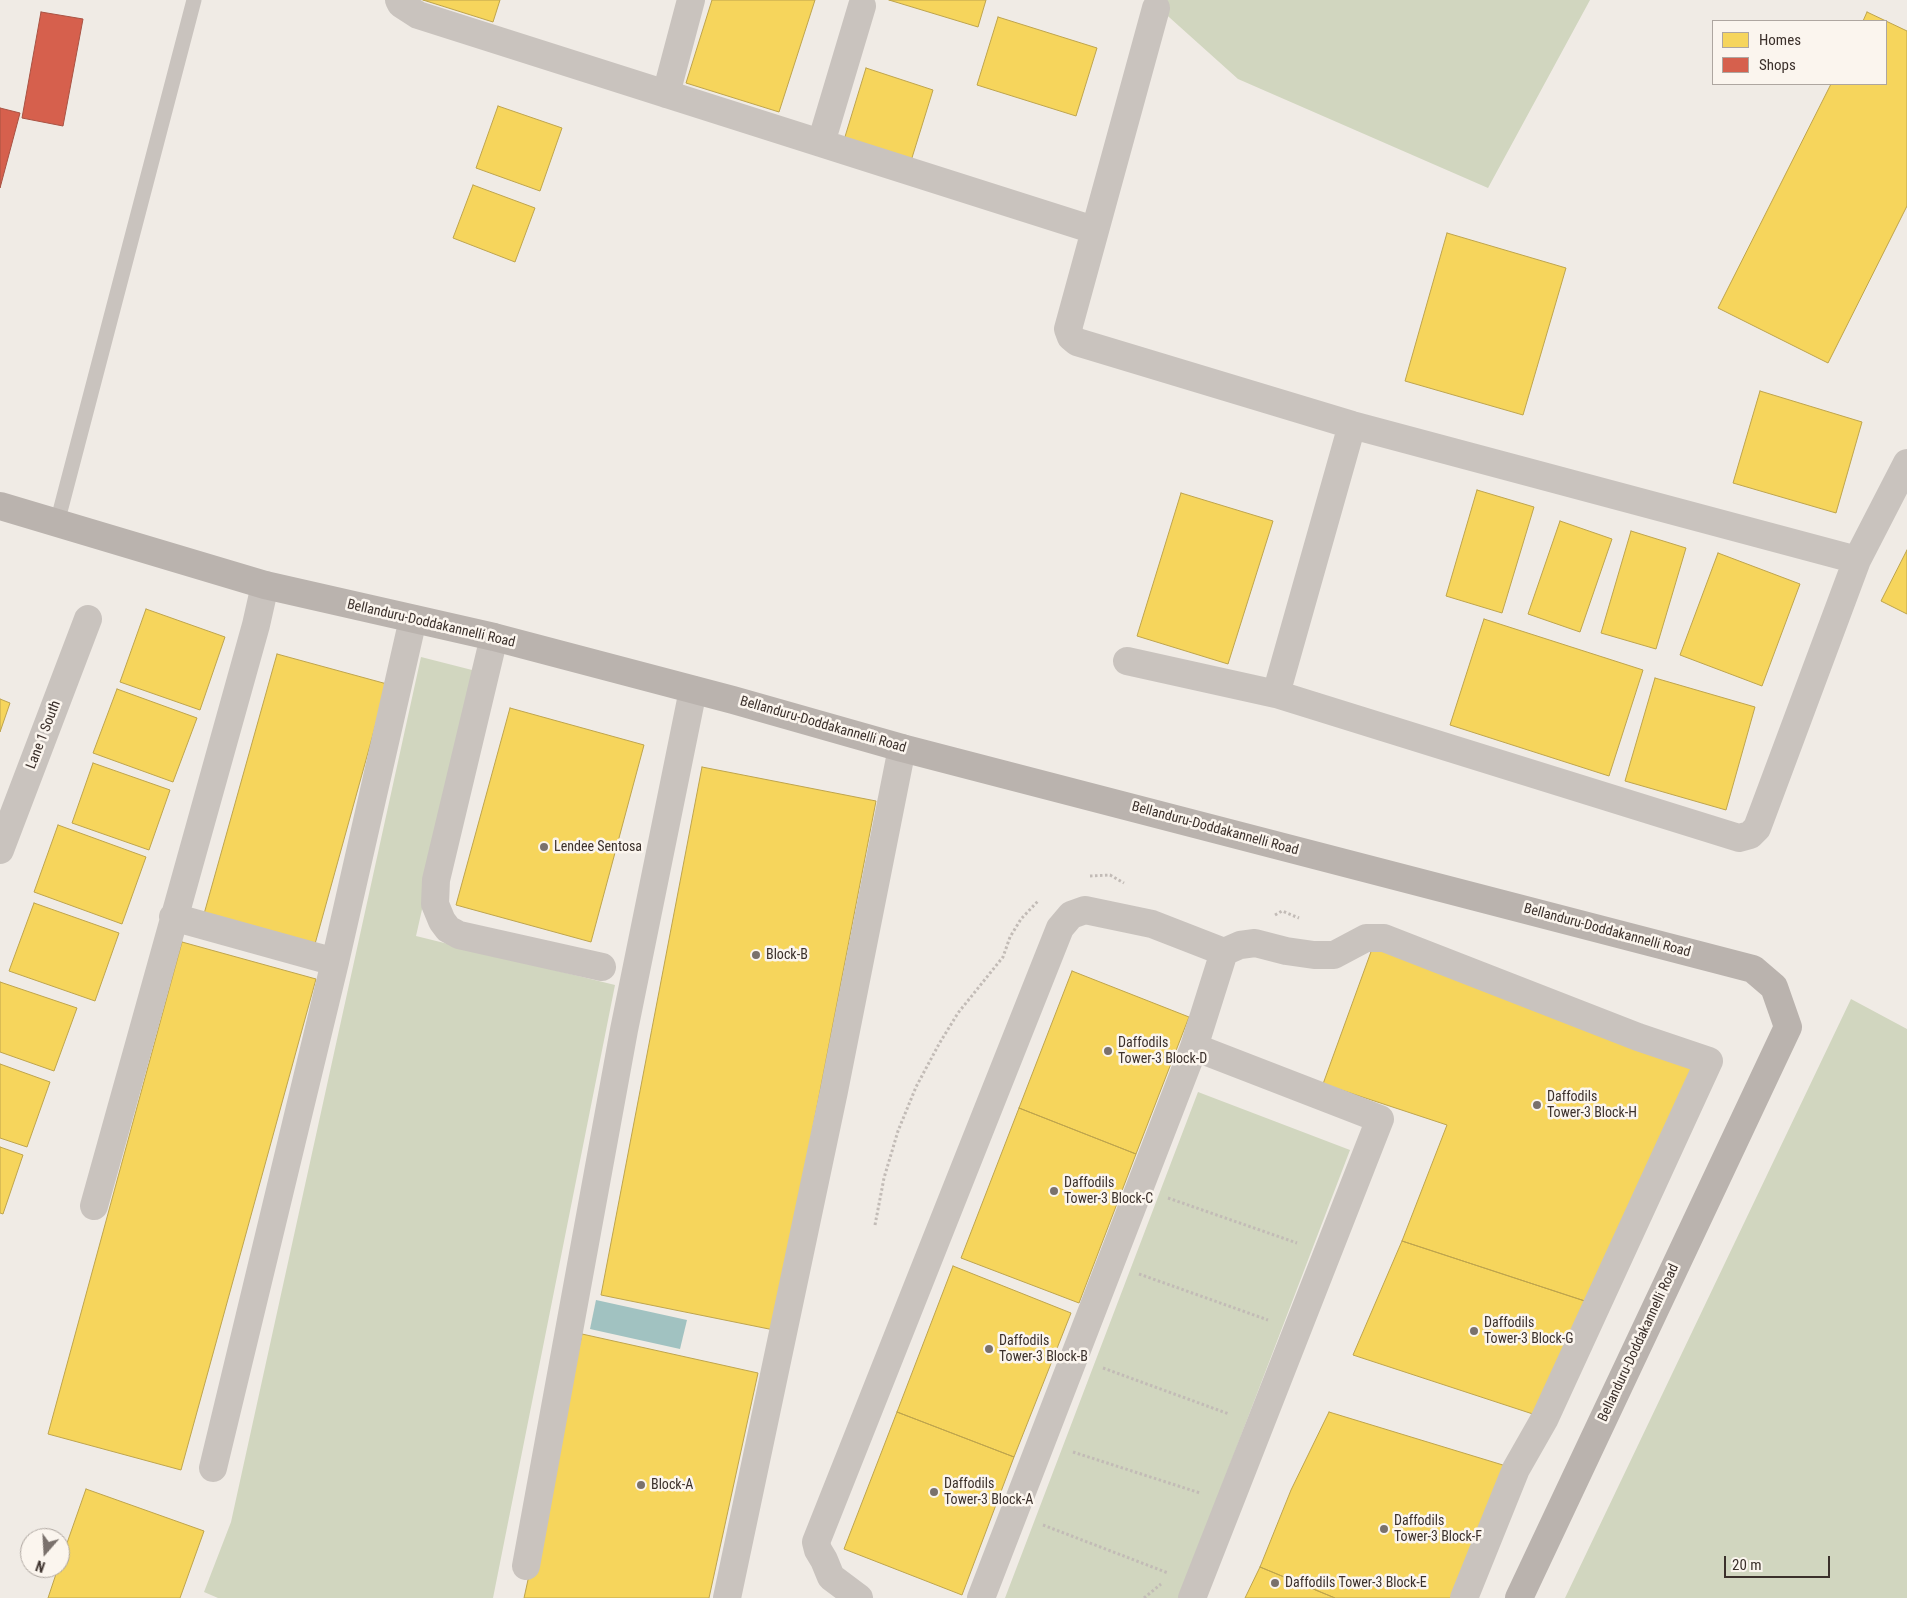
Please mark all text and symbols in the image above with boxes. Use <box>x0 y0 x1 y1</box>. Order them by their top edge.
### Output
legend <box>1712 20 1887 85</box>
text: Homes <box>1759 31 1801 49</box>
text: Shops <box>1759 56 1796 74</box>
street label: Bellanduru-Doddakannelli Road <box>345 596 517 652</box>
street label: Bellanduru-Doddakannelli Road <box>738 693 908 757</box>
street label: Lane 1 South <box>23 698 65 772</box>
street label: Bellanduru-Doddakannelli Road <box>1130 799 1300 859</box>
place label: Lendee Sentosa <box>554 839 642 855</box>
marker: Lendee Sentosa <box>538 841 550 853</box>
street label: Bellanduru-Doddakannelli Road <box>1522 901 1692 961</box>
place label: Block-B <box>766 947 808 963</box>
marker: Block-B <box>750 949 762 961</box>
place label: Daffodils Tower-3 Block-D <box>1118 1035 1207 1068</box>
marker: Daffodils Tower-3 Block-D <box>1102 1045 1114 1057</box>
place label: Daffodils Tower-3 Block-H <box>1547 1089 1637 1122</box>
marker: Daffodils Tower-3 Block-H <box>1531 1099 1543 1111</box>
place label: Daffodils Tower-3 Block-C <box>1064 1175 1153 1208</box>
marker: Daffodils Tower-3 Block-C <box>1048 1185 1060 1197</box>
street label: Bellanduru-Doddakannelli Road <box>1595 1261 1683 1425</box>
place label: Daffodils Tower-3 Block-G <box>1484 1315 1574 1348</box>
marker: Daffodils Tower-3 Block-G <box>1468 1325 1480 1337</box>
place label: Daffodils Tower-3 Block-B <box>999 1333 1088 1365</box>
marker: Daffodils Tower-3 Block-B <box>983 1343 995 1355</box>
place label: Daffodils Tower-3 Block-A <box>944 1476 1033 1508</box>
place label: Block-A <box>651 1477 693 1493</box>
marker: Block-A <box>635 1479 647 1491</box>
marker: Daffodils Tower-3 Block-A <box>928 1486 940 1498</box>
place label: Daffodils Tower-3 Block-F <box>1394 1513 1482 1545</box>
marker: Daffodils Tower-3 Block-F <box>1378 1523 1390 1535</box>
north arrow <box>20 1528 70 1578</box>
scale bar <box>1727 1546 1833 1578</box>
text: 20 m <box>1732 1556 1762 1574</box>
text: N <box>34 1557 47 1575</box>
place label: Daffodils Tower-3 Block-E <box>1285 1575 1427 1591</box>
marker: Daffodils Tower-3 Block-E <box>1269 1577 1281 1589</box>

